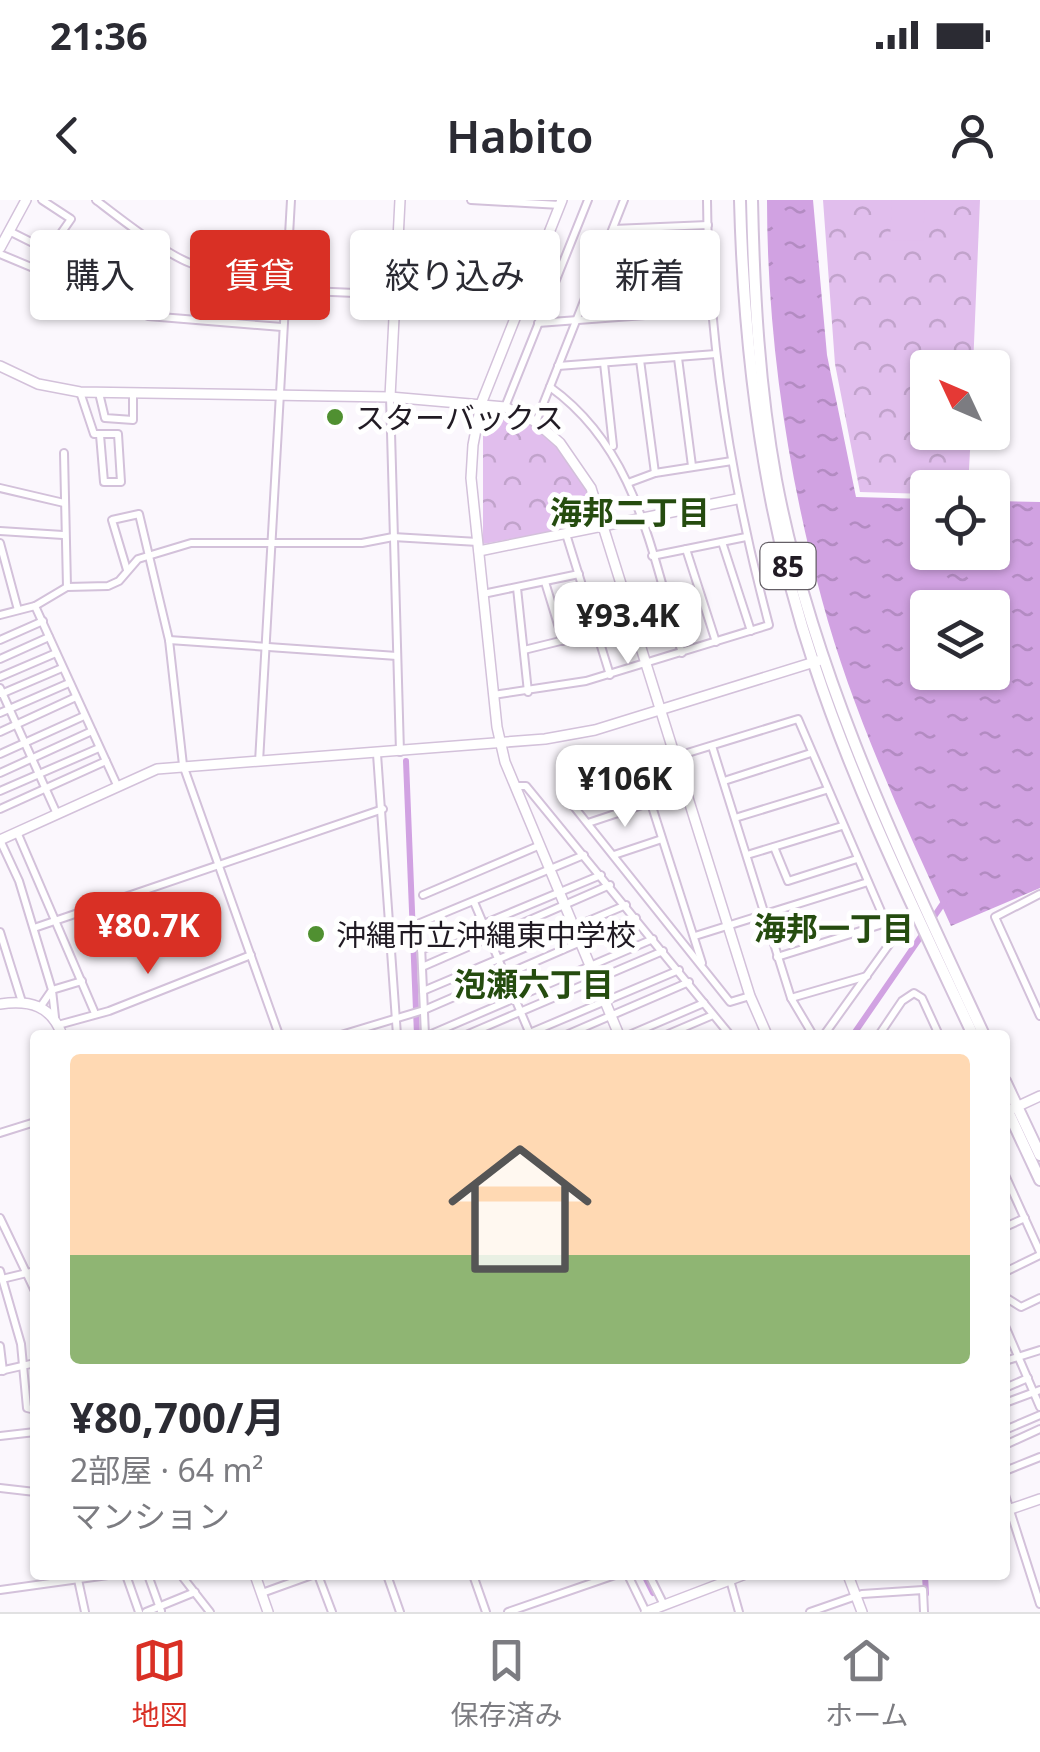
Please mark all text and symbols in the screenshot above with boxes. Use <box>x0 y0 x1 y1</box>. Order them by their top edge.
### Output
text: 21:36 <box>50 9 148 61</box>
text: Habito <box>446 105 594 166</box>
icon: back <box>40 108 95 163</box>
icon: person <box>945 108 1000 163</box>
chip: 購入 <box>30 230 170 320</box>
chip: 賃貸 <box>190 230 330 320</box>
chip: 絞り込み <box>350 230 560 320</box>
chip: 新着 <box>580 230 720 320</box>
north arrow <box>910 350 1010 450</box>
map controls <box>910 350 1010 690</box>
place label: スターバックス <box>355 397 564 438</box>
marker: スターバックス <box>324 406 346 428</box>
button: locate <box>910 470 1010 570</box>
district label: 海邦二丁目 <box>550 490 710 533</box>
road number: 85 <box>760 543 816 589</box>
pin: ¥93.4K <box>547 582 709 667</box>
button: layers <box>910 590 1010 690</box>
text: ¥93.4K <box>576 593 680 636</box>
pin: ¥106K <box>555 745 695 830</box>
text: ¥106K <box>578 756 672 799</box>
pin: ¥80.7K <box>67 892 229 977</box>
text: ¥80.7K <box>96 903 200 946</box>
district label: 海邦一丁目 <box>754 906 914 949</box>
place label: 沖縄市立沖縄東中学校 <box>336 914 636 955</box>
marker: 沖縄市立沖縄東中学校 <box>305 923 327 945</box>
district label: 泡瀬六丁目 <box>454 962 614 1005</box>
icon: home <box>430 1119 610 1299</box>
text: ¥80,700/月 <box>70 1388 286 1445</box>
text: 2部屋 · 64 m² <box>70 1448 264 1491</box>
text: マンション <box>70 1494 230 1537</box>
tab: 地図 <box>131 1633 187 1733</box>
tab: 保存済み <box>450 1633 562 1733</box>
tab: ホーム <box>825 1633 909 1733</box>

